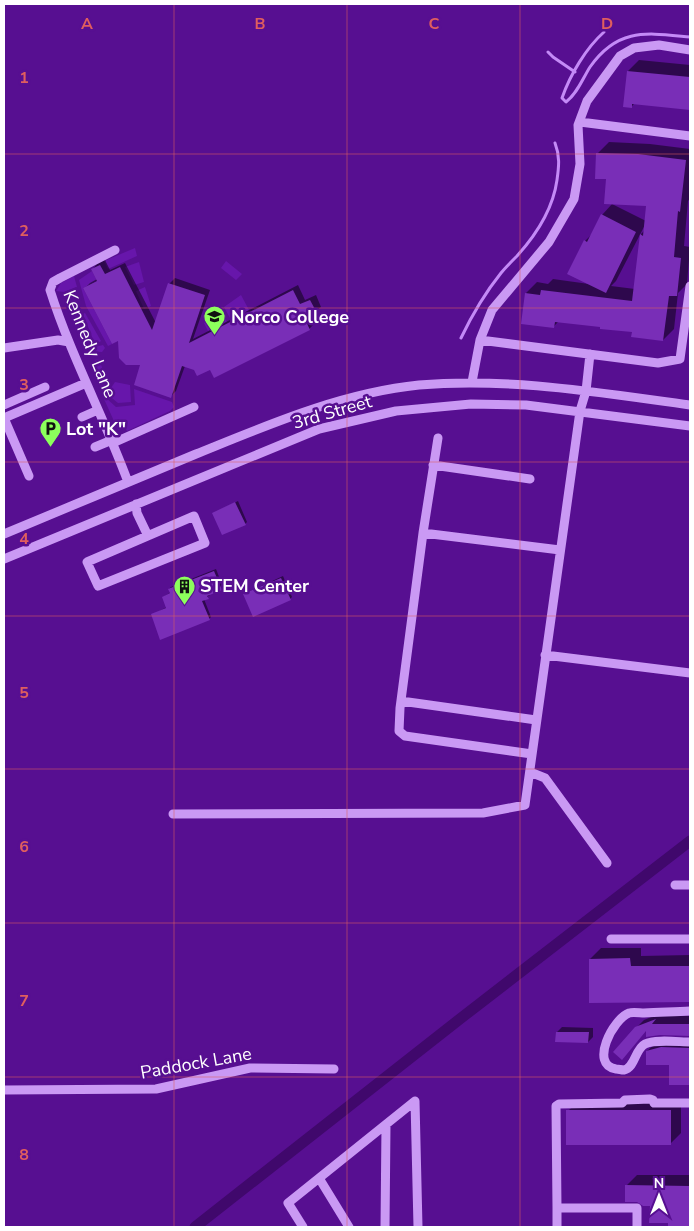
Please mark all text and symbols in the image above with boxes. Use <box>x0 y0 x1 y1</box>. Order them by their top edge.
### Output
text: A <box>81 13 93 35</box>
text: B <box>254 13 266 35</box>
text: C <box>429 13 440 35</box>
text: D <box>601 13 613 35</box>
text: 1 <box>19 67 29 89</box>
text: 2 <box>19 220 29 242</box>
street label: Kennedy Lane <box>57 287 123 401</box>
school or university icon: Norco College <box>203 305 227 336</box>
place label: Norco College <box>231 305 349 329</box>
text: 3 <box>19 374 29 396</box>
street label: 3rd Street <box>290 389 375 435</box>
parking icon: Lot "K" <box>38 417 62 448</box>
place label: Lot "K" <box>66 417 126 441</box>
text: 4 <box>19 528 29 550</box>
building icon: STEM Center <box>172 574 196 605</box>
place label: STEM Center <box>200 574 309 598</box>
text: 5 <box>19 682 29 704</box>
text: 6 <box>19 836 29 858</box>
text: 7 <box>19 990 29 1012</box>
street label: Paddock Lane <box>138 1041 254 1085</box>
text: 8 <box>19 1144 29 1166</box>
north arrow <box>634 1171 684 1221</box>
text: N <box>654 1174 664 1193</box>

